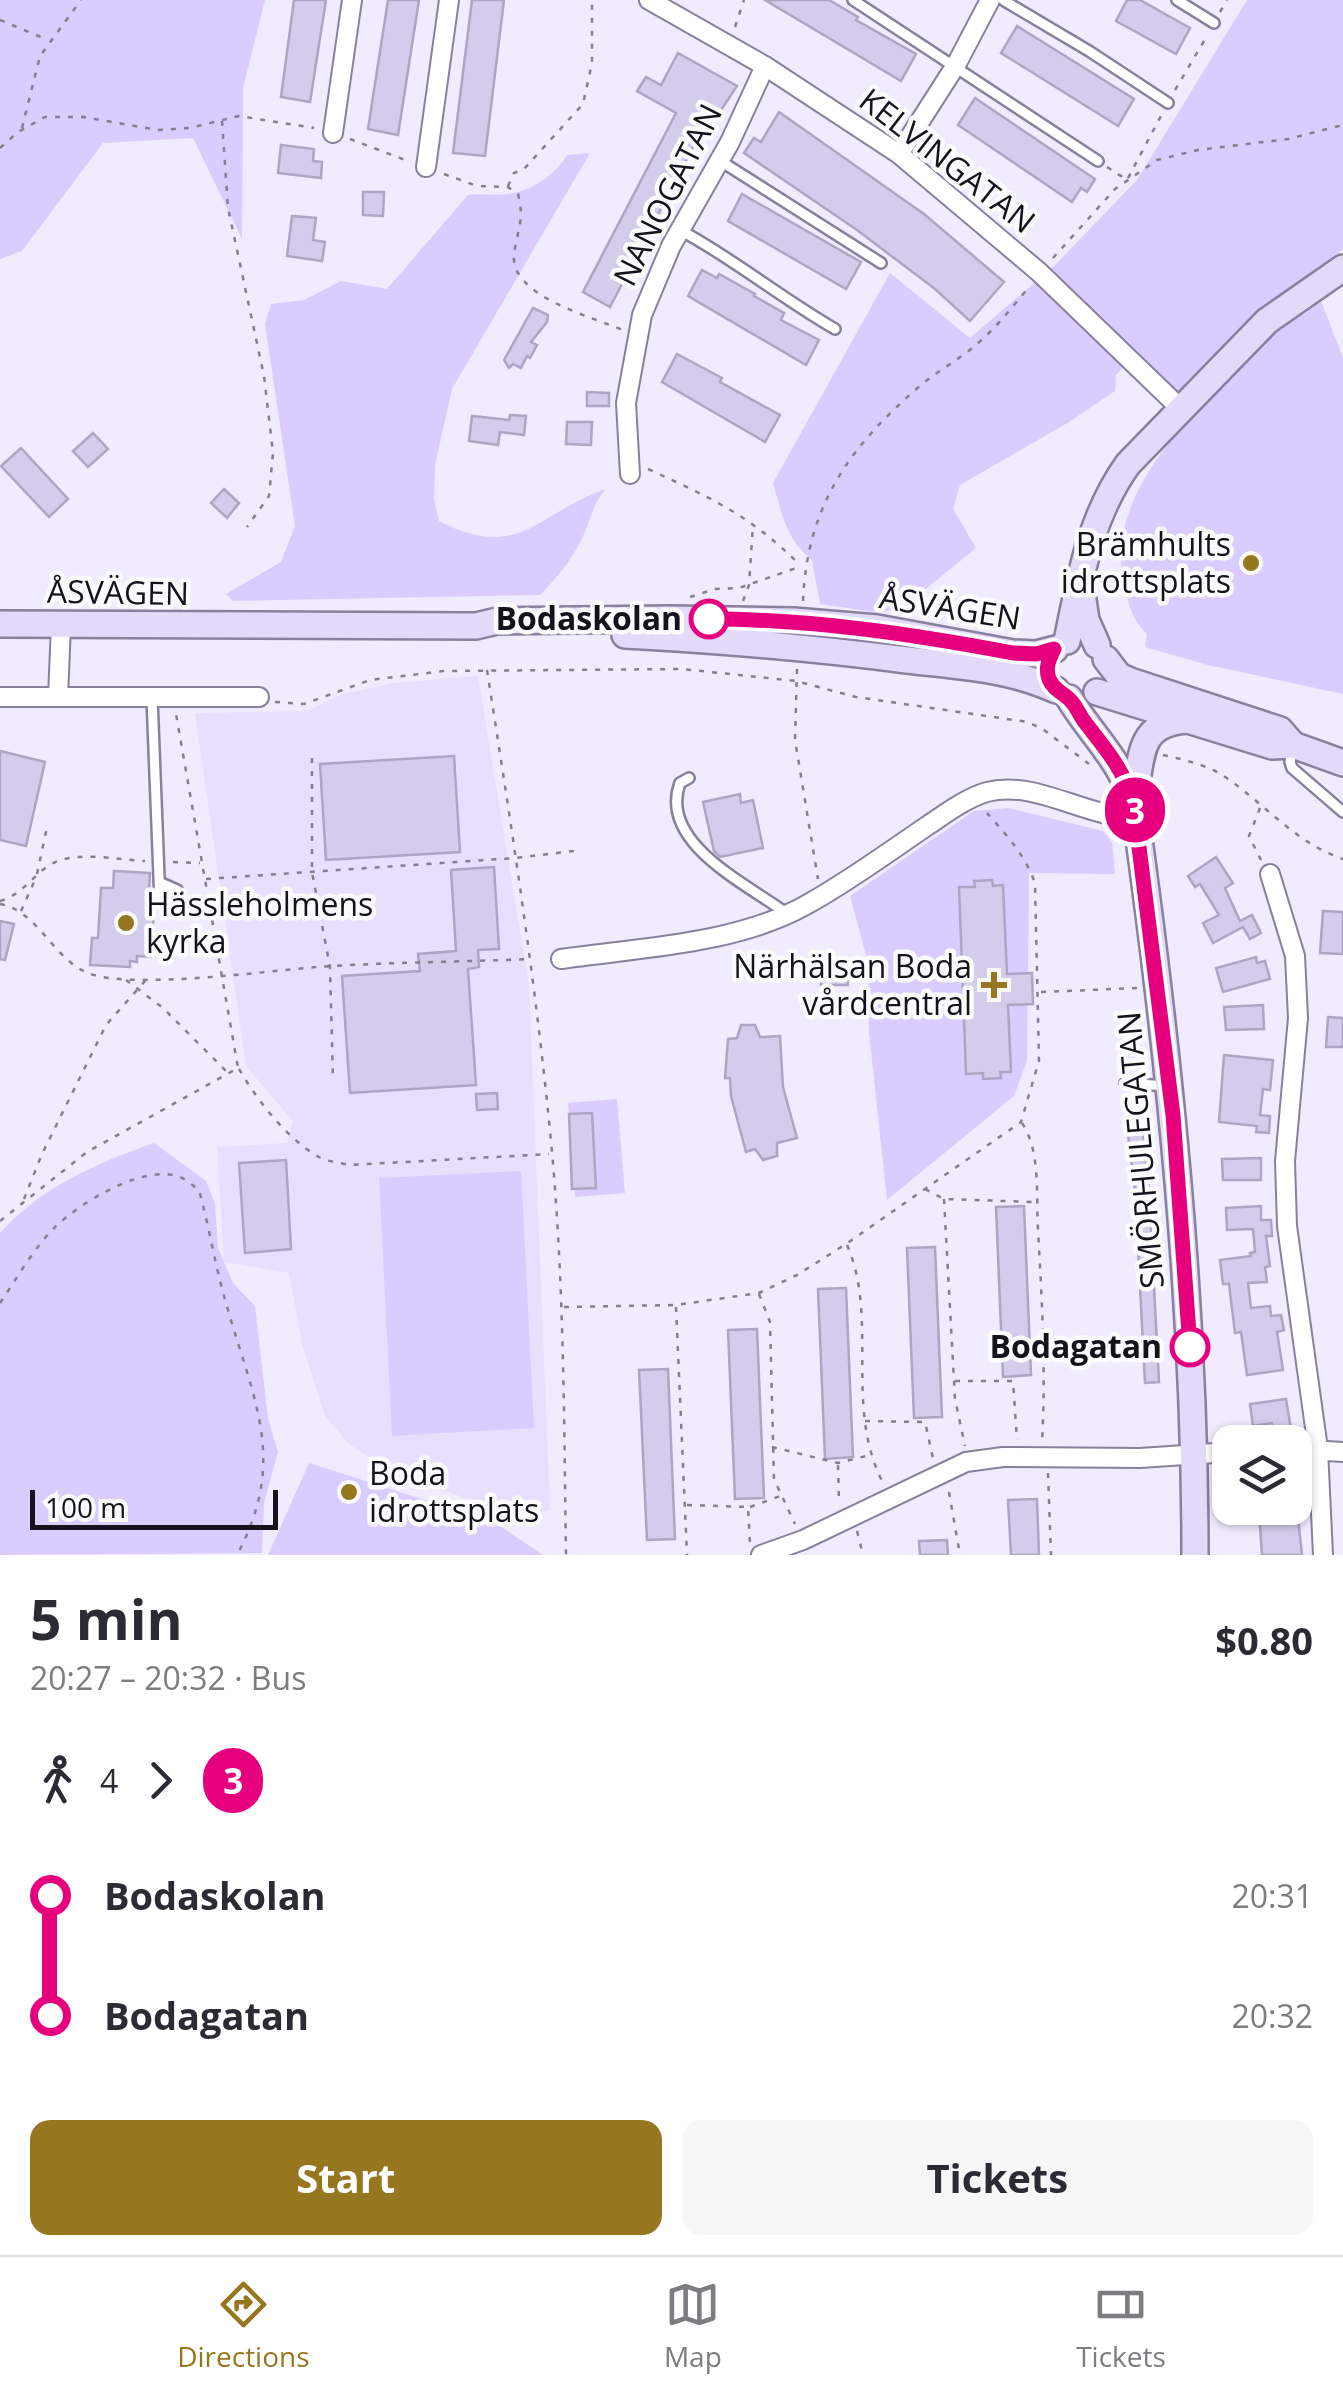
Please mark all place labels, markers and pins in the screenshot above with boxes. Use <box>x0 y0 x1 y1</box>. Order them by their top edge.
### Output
place label: Brämhults idrottsplats <box>1061 522 1231 602</box>
marker: Brämhults idrottsplats <box>1240 552 1262 574</box>
place label: Bodaskolan <box>495 596 682 639</box>
marker: Bodaskolan <box>690 600 728 638</box>
place label: Hässleholmens kyrka <box>146 882 373 962</box>
marker: Hässleholmens kyrka <box>115 912 137 934</box>
place label: Närhälsan Boda vårdcentral <box>733 944 972 1024</box>
marker: Närhälsan Boda vårdcentral <box>981 972 1007 998</box>
place label: Bodagatan <box>989 1324 1162 1367</box>
marker: Bodagatan <box>1171 1328 1209 1366</box>
place label: Boda idrottsplats <box>369 1451 539 1531</box>
marker: Boda idrottsplats <box>338 1481 360 1503</box>

